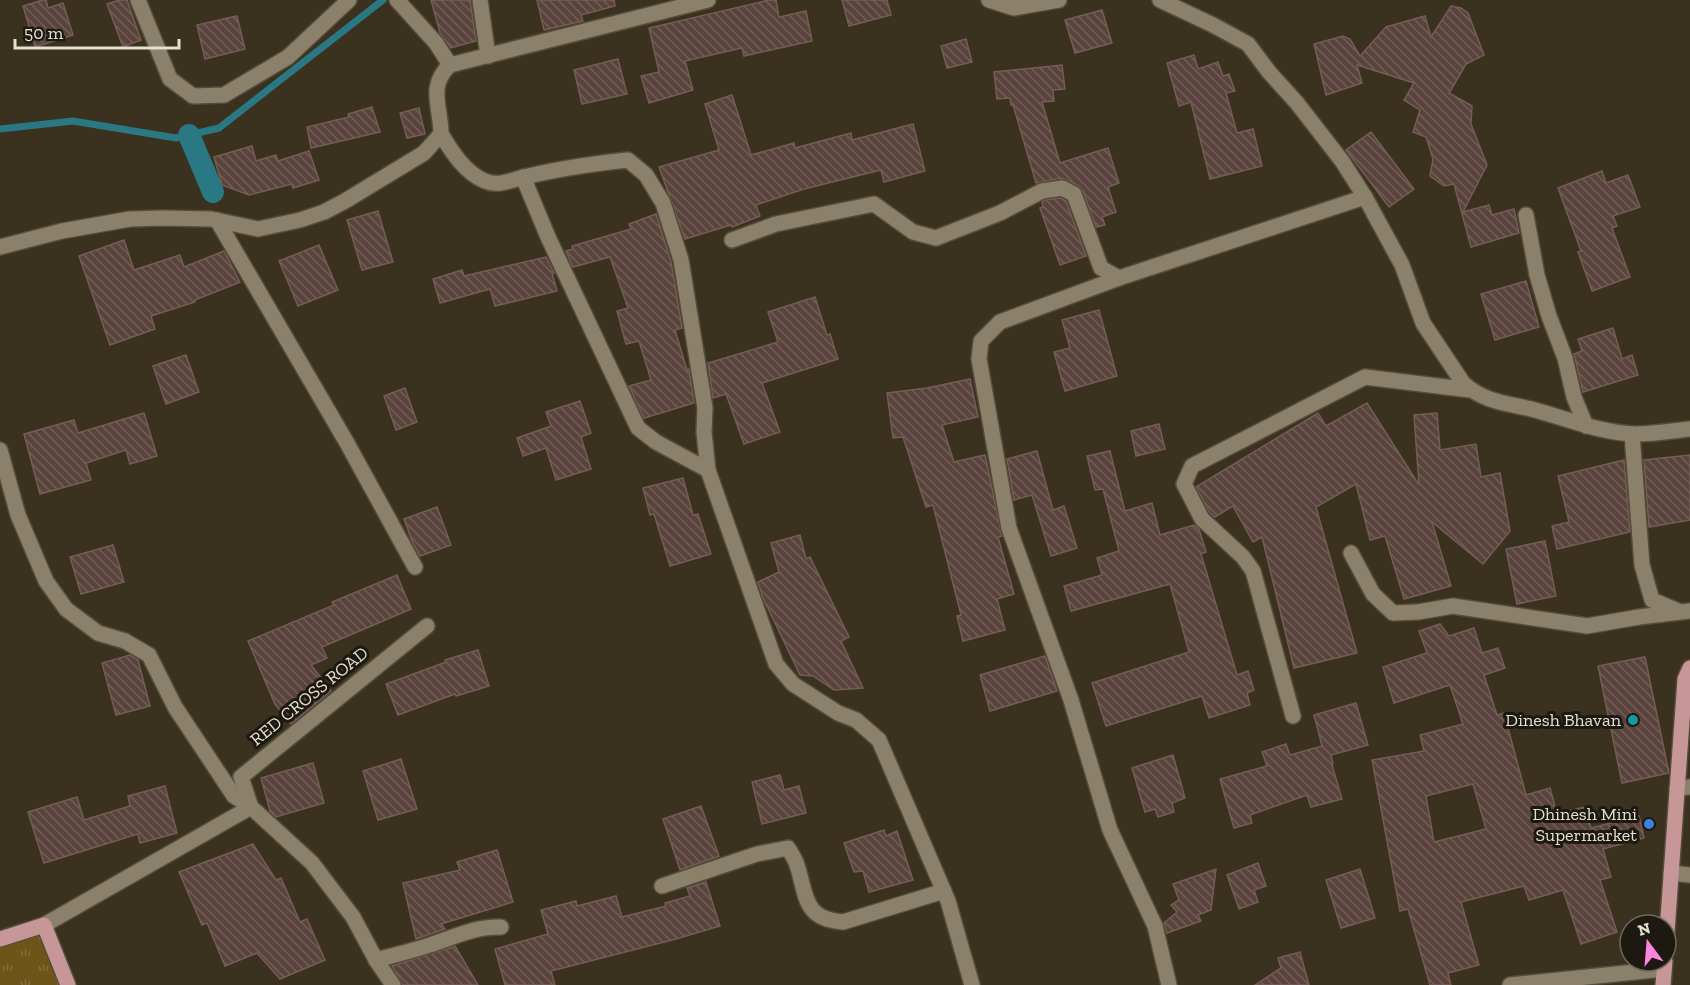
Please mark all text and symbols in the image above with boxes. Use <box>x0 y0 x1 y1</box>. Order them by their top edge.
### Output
scale bar <box>15 12 178 50</box>
text: 50 m <box>24 22 64 44</box>
street label: RED CROSS ROAD <box>246 642 372 750</box>
place label: Dinesh Bhavan <box>1505 709 1622 731</box>
marker: Dinesh Bhavan <box>1626 713 1640 727</box>
place label: Dhinesh Mini Supermarket <box>1533 803 1637 846</box>
marker: Dhinesh Mini Supermarket <box>1642 817 1656 831</box>
north arrow <box>1618 913 1678 973</box>
text: N <box>1636 918 1652 940</box>

